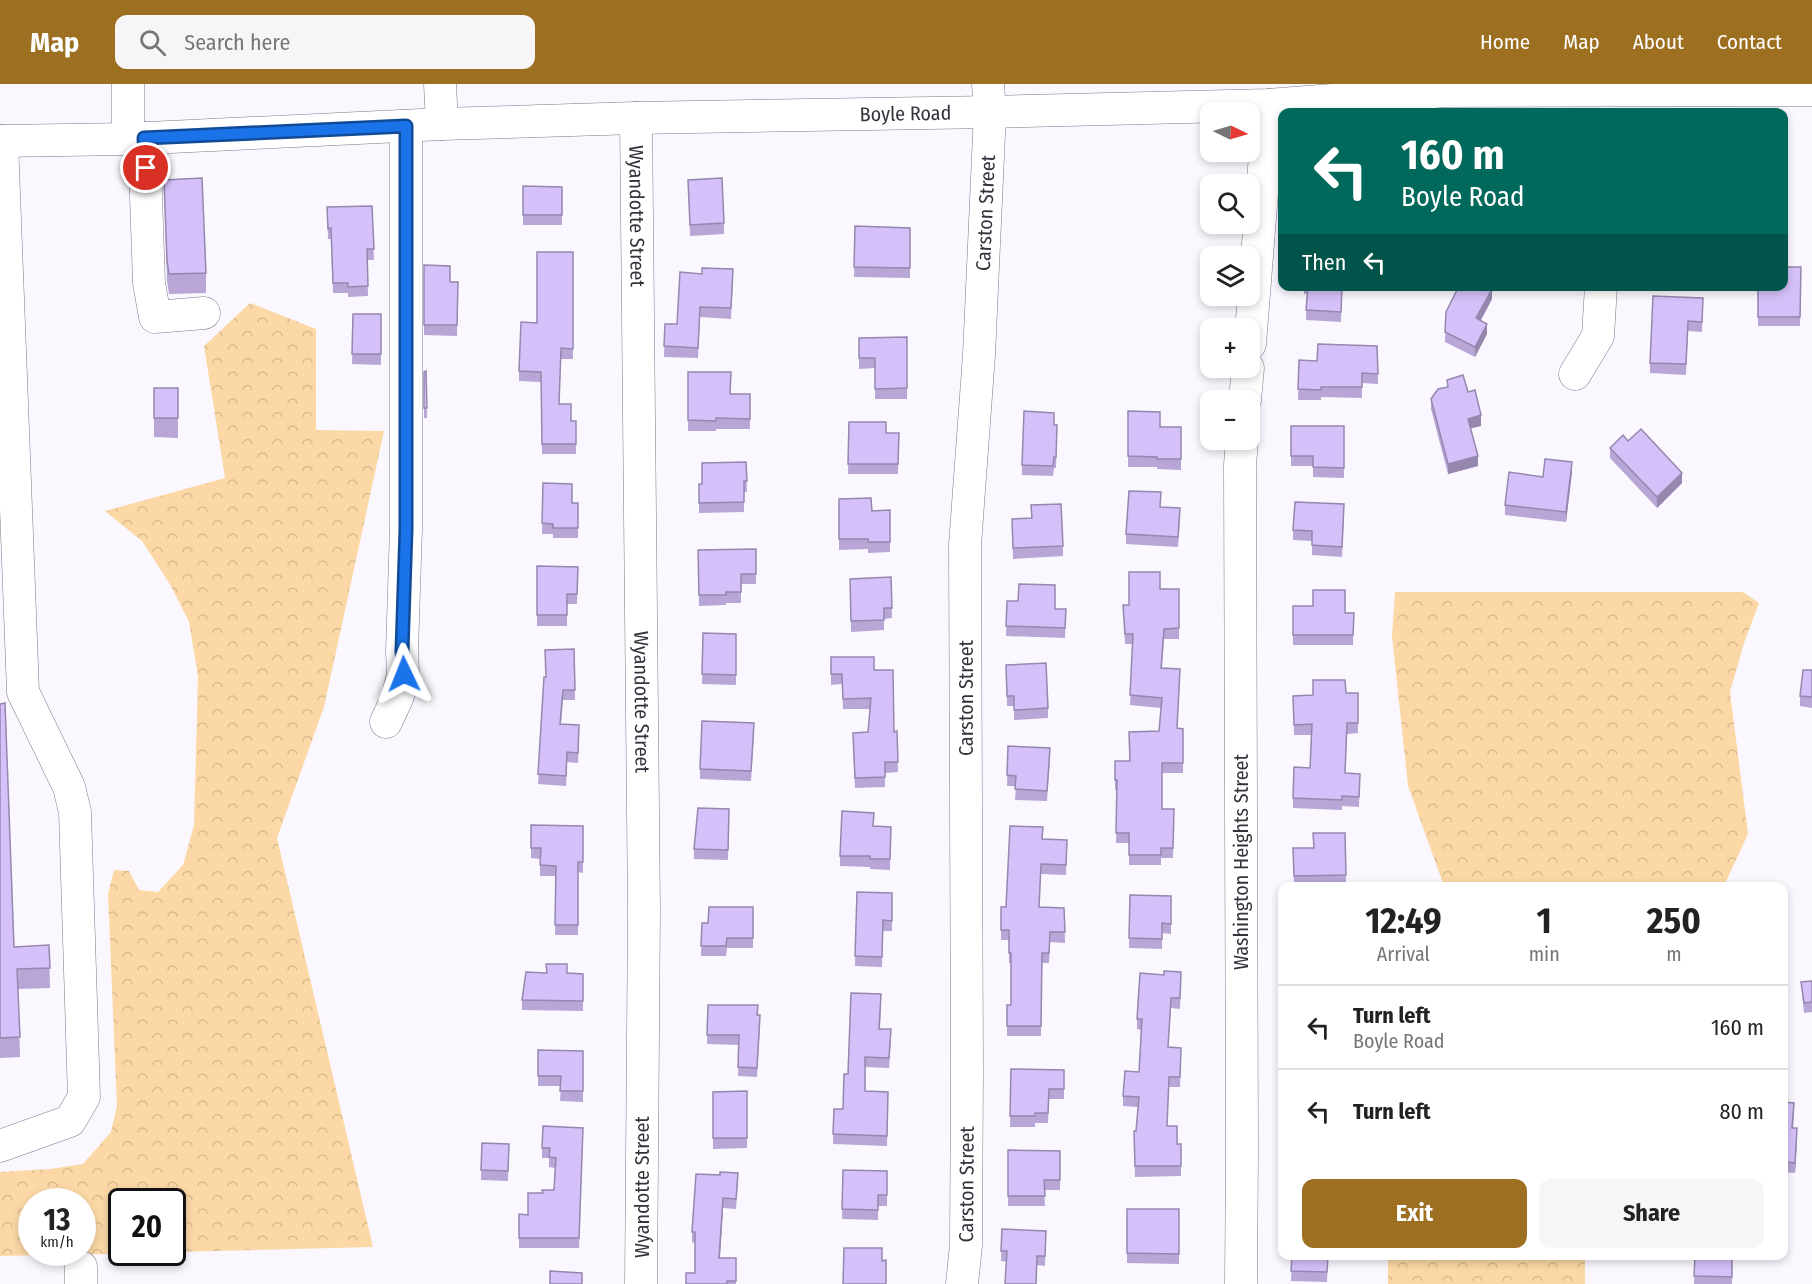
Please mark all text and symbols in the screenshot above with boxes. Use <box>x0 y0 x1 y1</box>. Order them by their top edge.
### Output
search box <box>115 15 535 69</box>
text: Map <box>30 26 79 59</box>
icon: search <box>136 26 169 59</box>
text: Search here <box>184 29 290 56</box>
text: Home <box>1480 29 1530 55</box>
text: Map <box>1563 29 1600 55</box>
text: About <box>1633 29 1684 55</box>
text: Contact <box>1717 29 1782 55</box>
street label: Boyle Road <box>859 101 951 126</box>
north arrow <box>1200 102 1260 162</box>
map controls <box>1200 102 1260 450</box>
text: 160 m <box>1401 130 1504 180</box>
icon: left <box>1302 132 1380 210</box>
pin <box>120 142 171 193</box>
street label: Wyandotte Street <box>624 145 650 287</box>
icon: arrive <box>129 151 162 184</box>
street label: Carston Street <box>971 154 1000 271</box>
button: search <box>1200 174 1260 234</box>
text: Boyle Road <box>1401 181 1525 213</box>
button: layers <box>1200 246 1260 306</box>
icon: left <box>1358 246 1391 279</box>
text: Then <box>1302 249 1346 276</box>
button: + <box>1200 318 1260 378</box>
button: − <box>1200 390 1260 450</box>
street label: Wyandotte Street <box>629 631 655 773</box>
street label: Carston Street <box>954 639 978 756</box>
position arrow <box>372 642 436 706</box>
street label: Washington Heights Street <box>1229 754 1253 970</box>
text: 12:49 <box>1365 899 1442 943</box>
text: 1 <box>1537 899 1552 943</box>
text: 250 <box>1647 899 1701 943</box>
text: Arrival <box>1377 942 1430 966</box>
text: min <box>1529 942 1560 966</box>
text: m <box>1666 942 1682 966</box>
text: Turn left <box>1353 1002 1431 1029</box>
icon: left <box>1302 1011 1335 1044</box>
text: 160 m <box>1711 1014 1764 1041</box>
text: Boyle Road <box>1353 1029 1445 1053</box>
icon: left <box>1302 1095 1335 1128</box>
text: Turn left <box>1353 1098 1431 1125</box>
text: 80 m <box>1719 1098 1764 1125</box>
street label: Wyandotte Street <box>630 1116 654 1258</box>
street label: Carston Street <box>954 1126 979 1242</box>
button: Exit <box>1302 1179 1527 1248</box>
button: Share <box>1539 1179 1764 1248</box>
speed limit sign: 20 <box>108 1188 186 1266</box>
text: 13 <box>44 1202 70 1238</box>
text: km/h <box>40 1233 74 1251</box>

